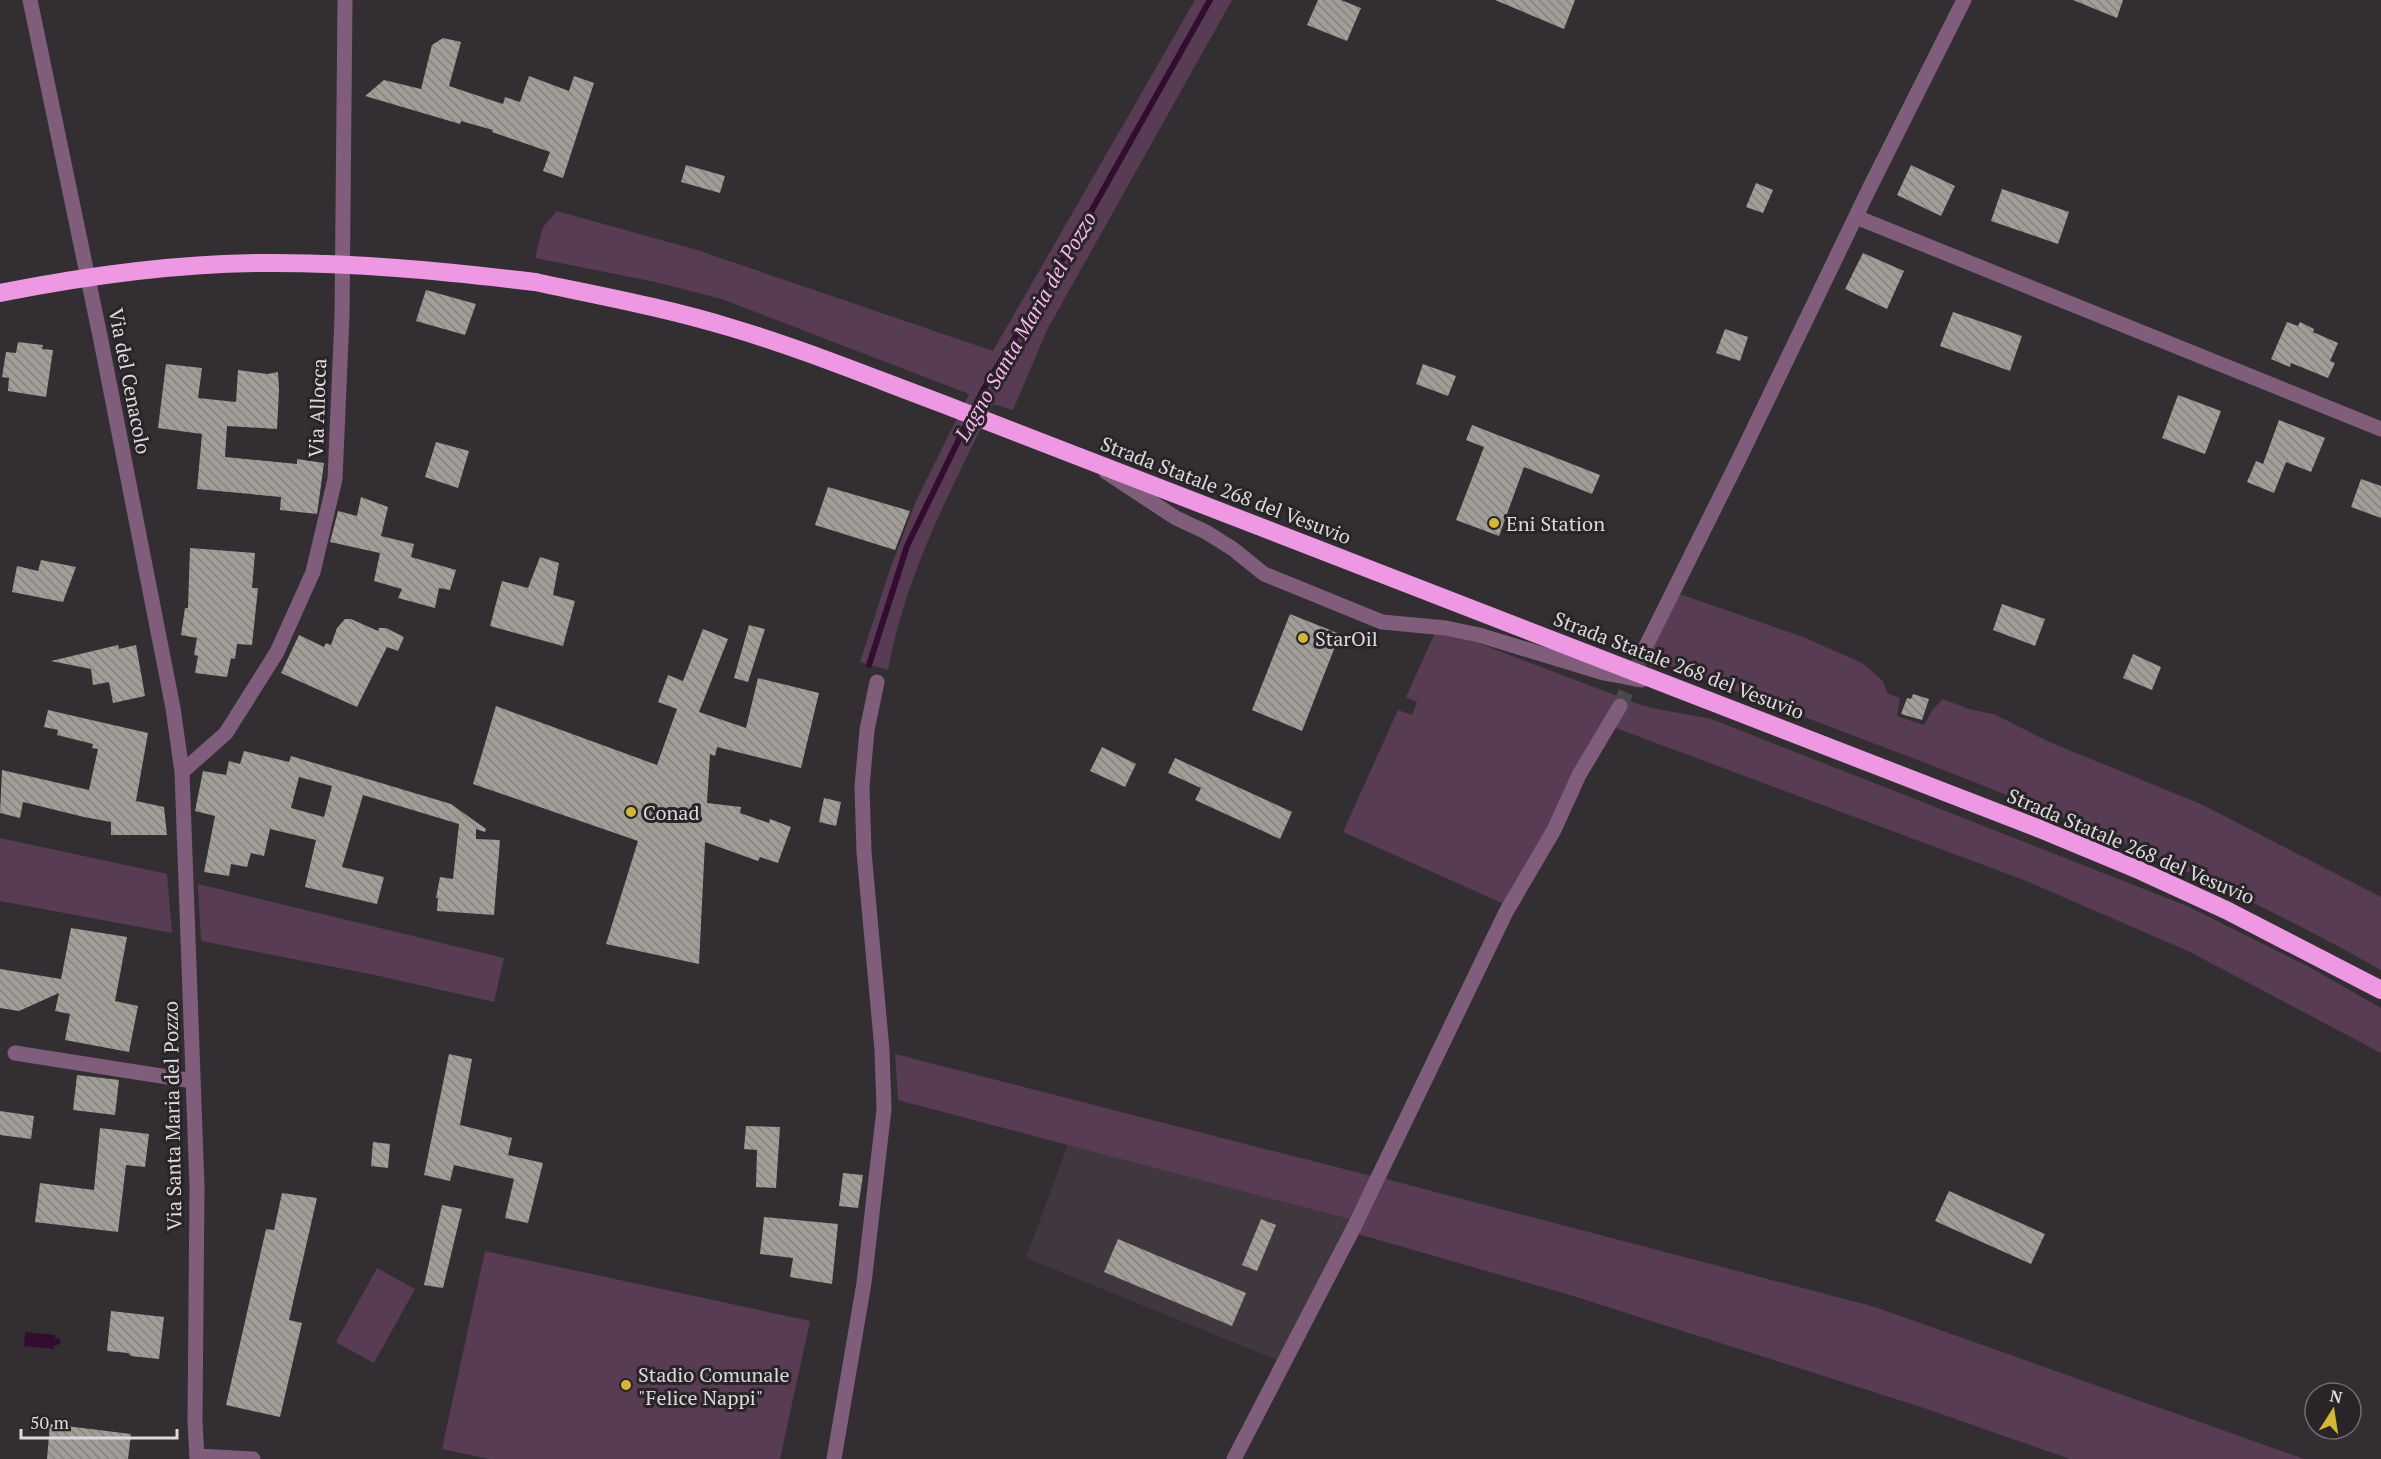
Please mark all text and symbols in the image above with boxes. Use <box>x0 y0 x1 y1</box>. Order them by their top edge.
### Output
water label: Lagno Santa Maria del Pozzo <box>947 206 1102 447</box>
street label: Via del Cenacolo <box>103 306 157 456</box>
street label: Via Allocca <box>302 358 332 458</box>
street label: Strada Statale 268 del Vesuvio <box>1097 430 1355 550</box>
place label: Eni Station <box>1506 510 1605 537</box>
marker: Eni Station <box>1487 516 1501 530</box>
street label: Strada Statale 268 del Vesuvio <box>1550 605 1808 725</box>
place label: StarOil <box>1315 625 1378 652</box>
marker: StarOil <box>1296 631 1310 645</box>
street label: Strada Statale 268 del Vesuvio <box>2003 782 2259 910</box>
place label: Conad <box>643 799 700 826</box>
marker: Conad <box>624 805 638 819</box>
street label: Via Santa Maria del Pozzo <box>156 1001 188 1231</box>
place label: Stadio Comunale "Felice Nappi" <box>638 1361 790 1411</box>
marker: Stadio Comunale "Felice Nappi" <box>619 1378 633 1392</box>
north arrow <box>2303 1381 2363 1441</box>
text: N <box>2328 1384 2344 1408</box>
scale bar <box>21 1402 177 1440</box>
text: 50 m <box>30 1410 70 1434</box>

